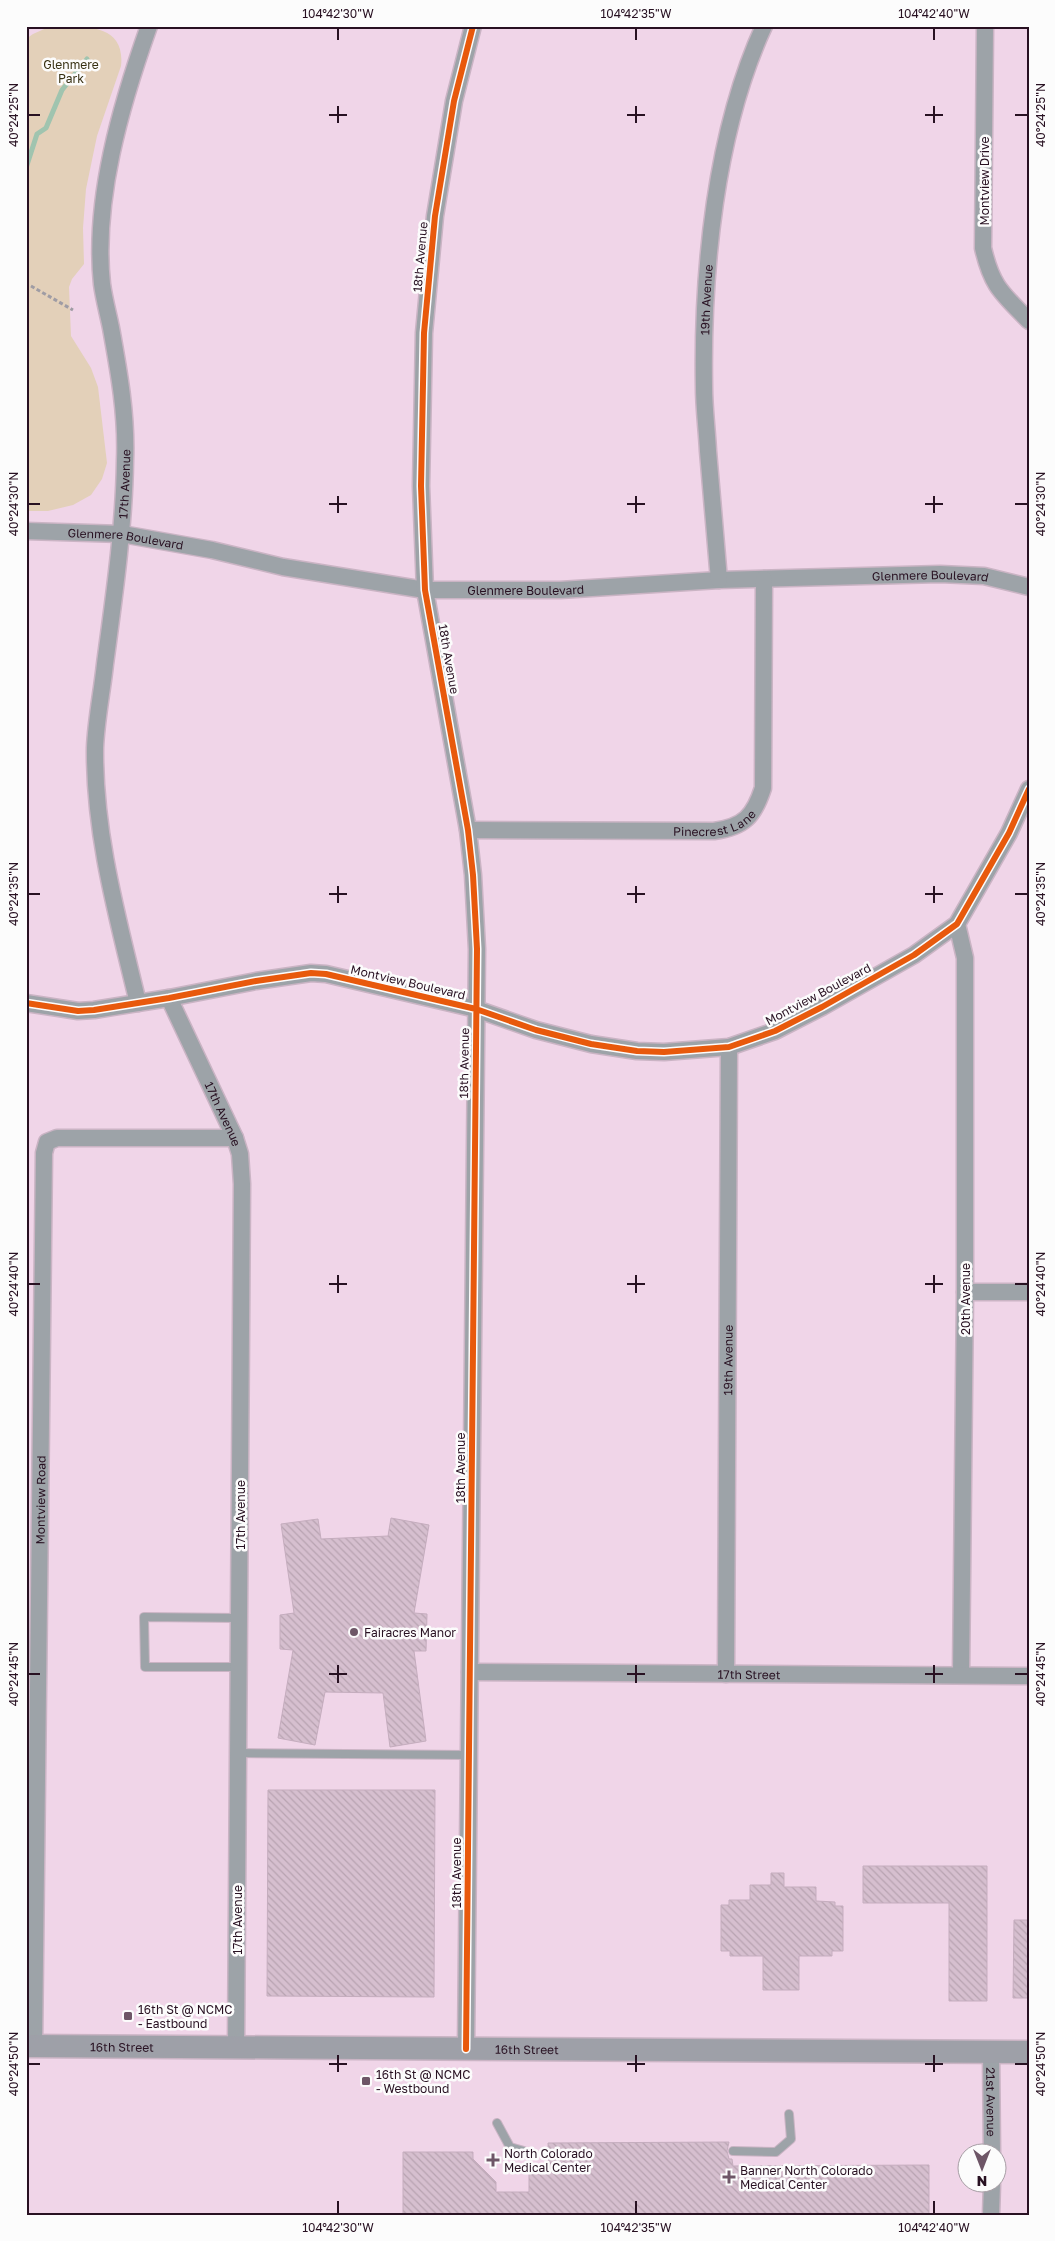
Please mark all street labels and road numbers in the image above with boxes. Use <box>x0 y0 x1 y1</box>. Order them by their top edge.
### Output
street label: Montview Drive <box>977 136 992 226</box>
street label: 18th Avenue <box>409 221 431 293</box>
street label: 19th Avenue <box>697 264 715 335</box>
street label: 17th Avenue <box>115 449 133 519</box>
street label: Glenmere Boulevard <box>67 525 185 552</box>
street label: Glenmere Boulevard <box>872 566 990 584</box>
street label: Glenmere Boulevard <box>467 581 585 598</box>
street label: 18th Avenue <box>435 623 463 695</box>
street label: Pinecrest Lane <box>673 807 759 839</box>
street label: Montview Boulevard <box>763 960 873 1028</box>
street label: Montview Boulevard <box>349 961 467 1003</box>
street label: 18th Avenue <box>456 1027 472 1098</box>
street label: 17th Avenue <box>202 1079 245 1148</box>
street label: 20th Avenue <box>958 1263 973 1335</box>
street label: 19th Avenue <box>720 1325 735 1395</box>
street label: 18th Avenue <box>453 1433 468 1503</box>
street label: Montview Road <box>32 1456 48 1545</box>
street label: 17th Avenue <box>233 1480 248 1550</box>
street label: 17th Street <box>717 1666 781 1682</box>
street label: 18th Avenue <box>449 1838 464 1908</box>
street label: 17th Avenue <box>230 1885 245 1955</box>
street label: 16th Street <box>90 2039 154 2054</box>
street label: 16th Street <box>495 2041 559 2057</box>
street label: 21st Avenue <box>984 2067 999 2137</box>

